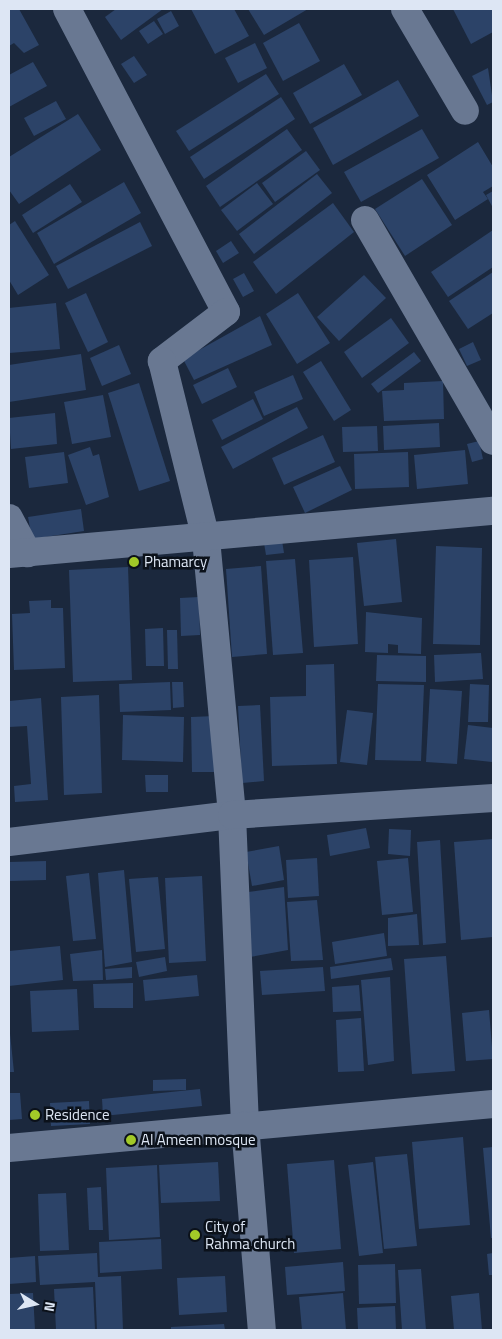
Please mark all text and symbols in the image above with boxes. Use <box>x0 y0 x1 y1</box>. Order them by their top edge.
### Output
place label: Phamarcy <box>144 553 207 571</box>
marker: Phamarcy <box>128 556 140 568</box>
place label: Residence <box>45 1106 110 1124</box>
marker: Residence <box>29 1109 41 1121</box>
place label: Al Ameen mosque <box>141 1131 256 1149</box>
marker: Al Ameen mosque <box>125 1134 137 1146</box>
place label: City of Rahma church <box>205 1217 295 1252</box>
marker: City of Rahma church <box>189 1229 201 1241</box>
north arrow <box>10 1279 60 1329</box>
text: N <box>39 1300 61 1313</box>

